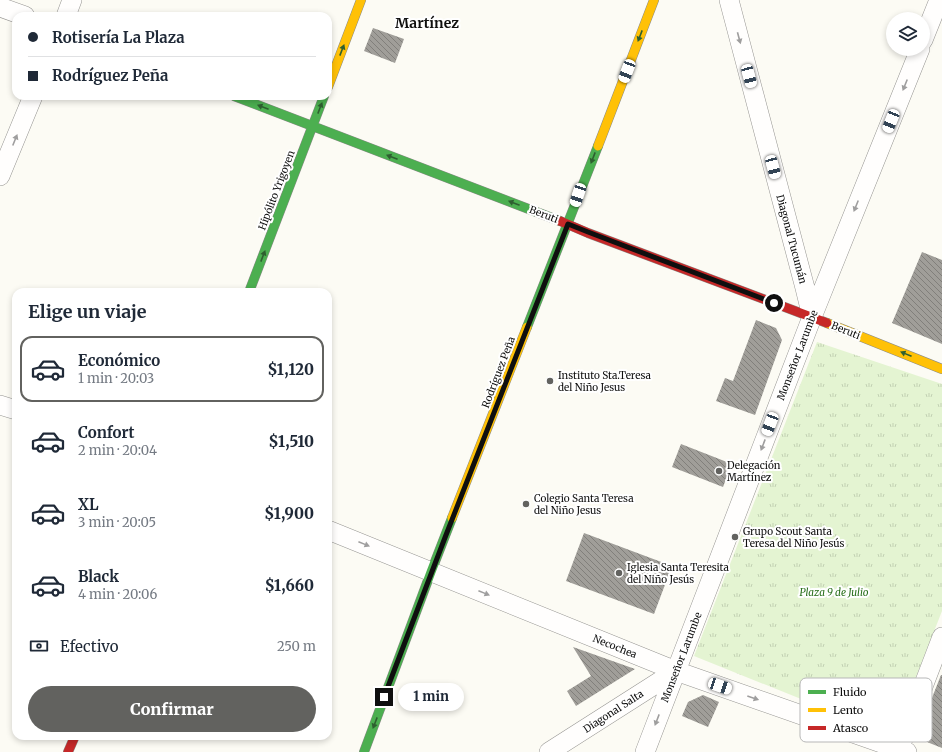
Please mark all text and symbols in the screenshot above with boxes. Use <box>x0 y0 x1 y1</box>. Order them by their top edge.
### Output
map controls <box>886 12 930 56</box>
button: layers <box>886 12 930 56</box>
district label: Martínez <box>395 14 459 32</box>
text: Rotisería La Plaza <box>52 28 185 47</box>
one-way arrow <box>636 31 642 43</box>
one-way arrow <box>736 32 742 44</box>
one-way arrow <box>340 44 346 56</box>
car <box>617 58 637 84</box>
car <box>740 63 758 89</box>
text: Rodríguez Peña <box>52 66 168 85</box>
one-way arrow <box>902 80 908 91</box>
one-way arrow <box>317 102 323 114</box>
one-way arrow <box>257 104 269 110</box>
car <box>881 108 901 134</box>
one-way arrow <box>12 135 18 146</box>
street label: Hipólito Yrigoyen <box>255 148 298 232</box>
one-way arrow <box>589 152 595 164</box>
one-way arrow <box>386 153 398 159</box>
car <box>764 154 782 180</box>
car <box>568 182 588 208</box>
street label: Diagonal Tucumán <box>773 193 810 285</box>
one-way arrow <box>507 199 519 205</box>
one-way arrow <box>853 200 859 212</box>
street label: Beruti <box>527 203 560 226</box>
one-way arrow <box>260 249 266 261</box>
route start <box>765 294 783 312</box>
text: Elige un viaje <box>28 300 147 323</box>
street label: Monseñor Larumbe <box>774 308 821 402</box>
street label: Beruti <box>829 319 862 342</box>
street label: Rodríguez Peña <box>479 334 518 410</box>
icon: car <box>30 351 66 387</box>
text: Económico <box>78 351 160 370</box>
one-way arrow <box>899 351 911 357</box>
text: $1,120 <box>267 360 314 379</box>
place label: Instituto Sta.Teresa del Niño Jesus <box>558 369 652 394</box>
text: 1 min · 20:03 <box>78 370 154 387</box>
marker: Instituto Sta.Teresa del Niño Jesus <box>545 376 555 386</box>
car <box>760 411 780 437</box>
icon: car <box>30 423 66 459</box>
text: Confort <box>78 423 135 442</box>
text: $1,510 <box>269 432 314 451</box>
one-way arrow <box>759 439 765 451</box>
text: 2 min · 20:04 <box>78 442 157 459</box>
place label: Delegación Martínez <box>727 459 781 484</box>
marker: Delegación Martínez <box>714 466 724 476</box>
place label: Colegio Santa Teresa del Niño Jesus <box>534 492 634 517</box>
icon: car <box>30 495 66 531</box>
text: XL <box>78 495 99 514</box>
marker: Colegio Santa Teresa del Niño Jesus <box>521 499 531 509</box>
text: $1,900 <box>264 504 314 523</box>
text: 3 min · 20:05 <box>78 514 156 531</box>
place label: Grupo Scout Santa Teresa del Niño Jesús <box>743 525 845 550</box>
marker: Grupo Scout Santa Teresa del Niño Jesús <box>730 532 740 542</box>
one-way arrow <box>359 542 371 548</box>
place label: Iglesia Santa Teresita del Niño Jesús <box>627 561 730 586</box>
icon: car <box>30 567 66 603</box>
text: Black <box>78 567 119 586</box>
marker: Iglesia Santa Teresita del Niño Jesús <box>614 568 624 578</box>
text: $1,660 <box>265 576 314 595</box>
text: 4 min · 20:06 <box>78 586 157 603</box>
park label: Plaza 9 de Julio <box>800 586 869 599</box>
one-way arrow <box>479 591 491 597</box>
street label: Monseñor Larumbe <box>658 610 705 704</box>
street label: Necochea <box>591 632 639 661</box>
icon: cash <box>28 635 50 657</box>
text: Efectivo <box>60 637 118 656</box>
text: 250 m <box>277 638 316 655</box>
car <box>707 676 733 696</box>
legend <box>800 678 932 742</box>
callout: 1 min <box>398 683 464 711</box>
text: Fluido <box>833 685 867 699</box>
button: Confirmar <box>28 686 316 732</box>
street label: Diagonal Salta <box>581 687 646 736</box>
route end <box>375 688 393 706</box>
text: 1 min <box>413 688 449 705</box>
one-way arrow <box>747 695 759 701</box>
text: Lento <box>833 703 864 717</box>
one-way arrow <box>653 715 659 727</box>
one-way arrow <box>371 717 377 729</box>
text: Atasco <box>832 721 869 735</box>

